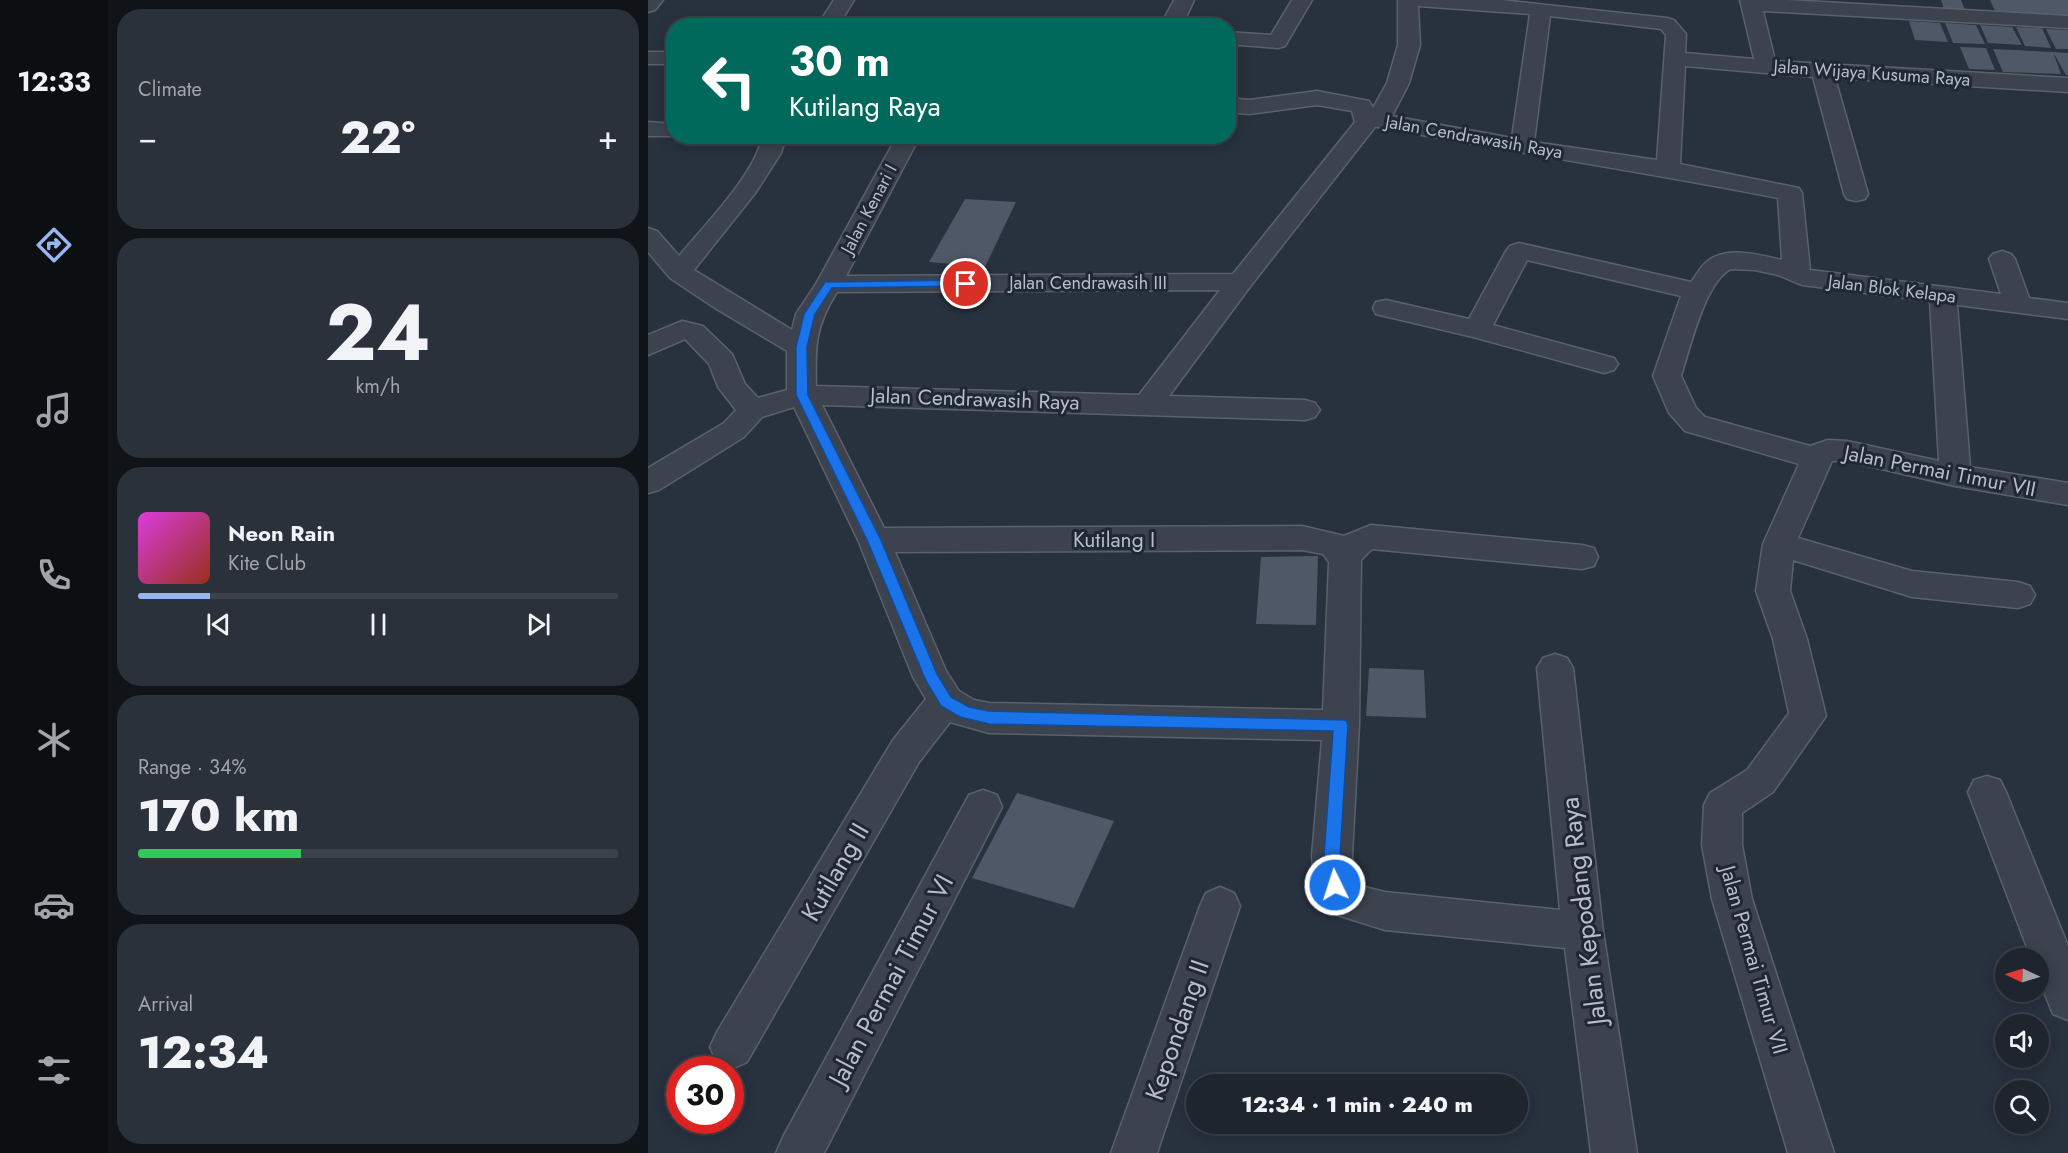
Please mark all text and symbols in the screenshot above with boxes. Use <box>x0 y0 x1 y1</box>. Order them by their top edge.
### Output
text: 30 m <box>789 31 890 92</box>
icon: left <box>690 42 768 120</box>
street label: Jalan Wijaya Kusuma Raya <box>1771 53 1971 93</box>
text: 12:33 <box>17 62 91 101</box>
text: Climate <box>138 75 202 104</box>
text: Kutilang Raya <box>789 87 941 126</box>
text: 22° <box>340 105 415 170</box>
street label: Jalan Cendrawasih Raya <box>1381 108 1565 165</box>
text: − <box>138 114 157 161</box>
text: + <box>598 114 618 161</box>
street label: Jalan Kenari I <box>834 159 904 260</box>
icon: directions <box>33 224 75 266</box>
pin <box>940 258 991 309</box>
icon: arrive <box>949 267 982 300</box>
street label: Jalan Blok Kelapa <box>1825 268 1957 310</box>
street label: Jalan Cendrawasih III <box>1007 270 1167 296</box>
text: 24 <box>325 277 431 389</box>
text: km/h <box>355 372 401 401</box>
street label: Jalan Cendrawasih Raya <box>867 380 1080 418</box>
icon: music <box>33 389 75 431</box>
street label: Jalan Permai Timur VII <box>1839 437 2038 504</box>
text: Neon Rain <box>228 517 335 549</box>
street label: Kutilang I <box>1073 525 1155 555</box>
text: Kite Club <box>228 549 306 578</box>
icon: phone <box>33 554 75 596</box>
icon: previous <box>202 608 235 641</box>
icon: pause <box>362 608 395 641</box>
icon: next <box>522 608 555 641</box>
icon: climate <box>33 719 75 761</box>
text: Range · 34% <box>138 753 247 782</box>
text: 170 km <box>138 783 299 848</box>
street label: Jalan Kepodang Raya <box>1550 795 1616 1030</box>
street label: Kutilang II <box>792 816 878 928</box>
position arrow <box>1303 853 1367 917</box>
street label: Jalan Permai Timur VII <box>1712 859 1795 1058</box>
street label: Jalan Permai Timur VI <box>818 867 963 1095</box>
icon: car <box>33 884 75 926</box>
north arrow <box>1995 948 2049 1002</box>
map controls <box>1995 948 2049 1134</box>
street label: Kepondang II <box>1135 955 1219 1105</box>
text: Arrival <box>138 990 193 1019</box>
button: sound <box>1995 1014 2049 1068</box>
text: 12:34 <box>138 1020 269 1085</box>
icon: filters <box>33 1049 75 1091</box>
speed limit sign: 30 <box>666 1056 744 1134</box>
button: search <box>1995 1080 2049 1134</box>
text: 12:34 · 1 min · 240 m <box>1241 1088 1473 1120</box>

